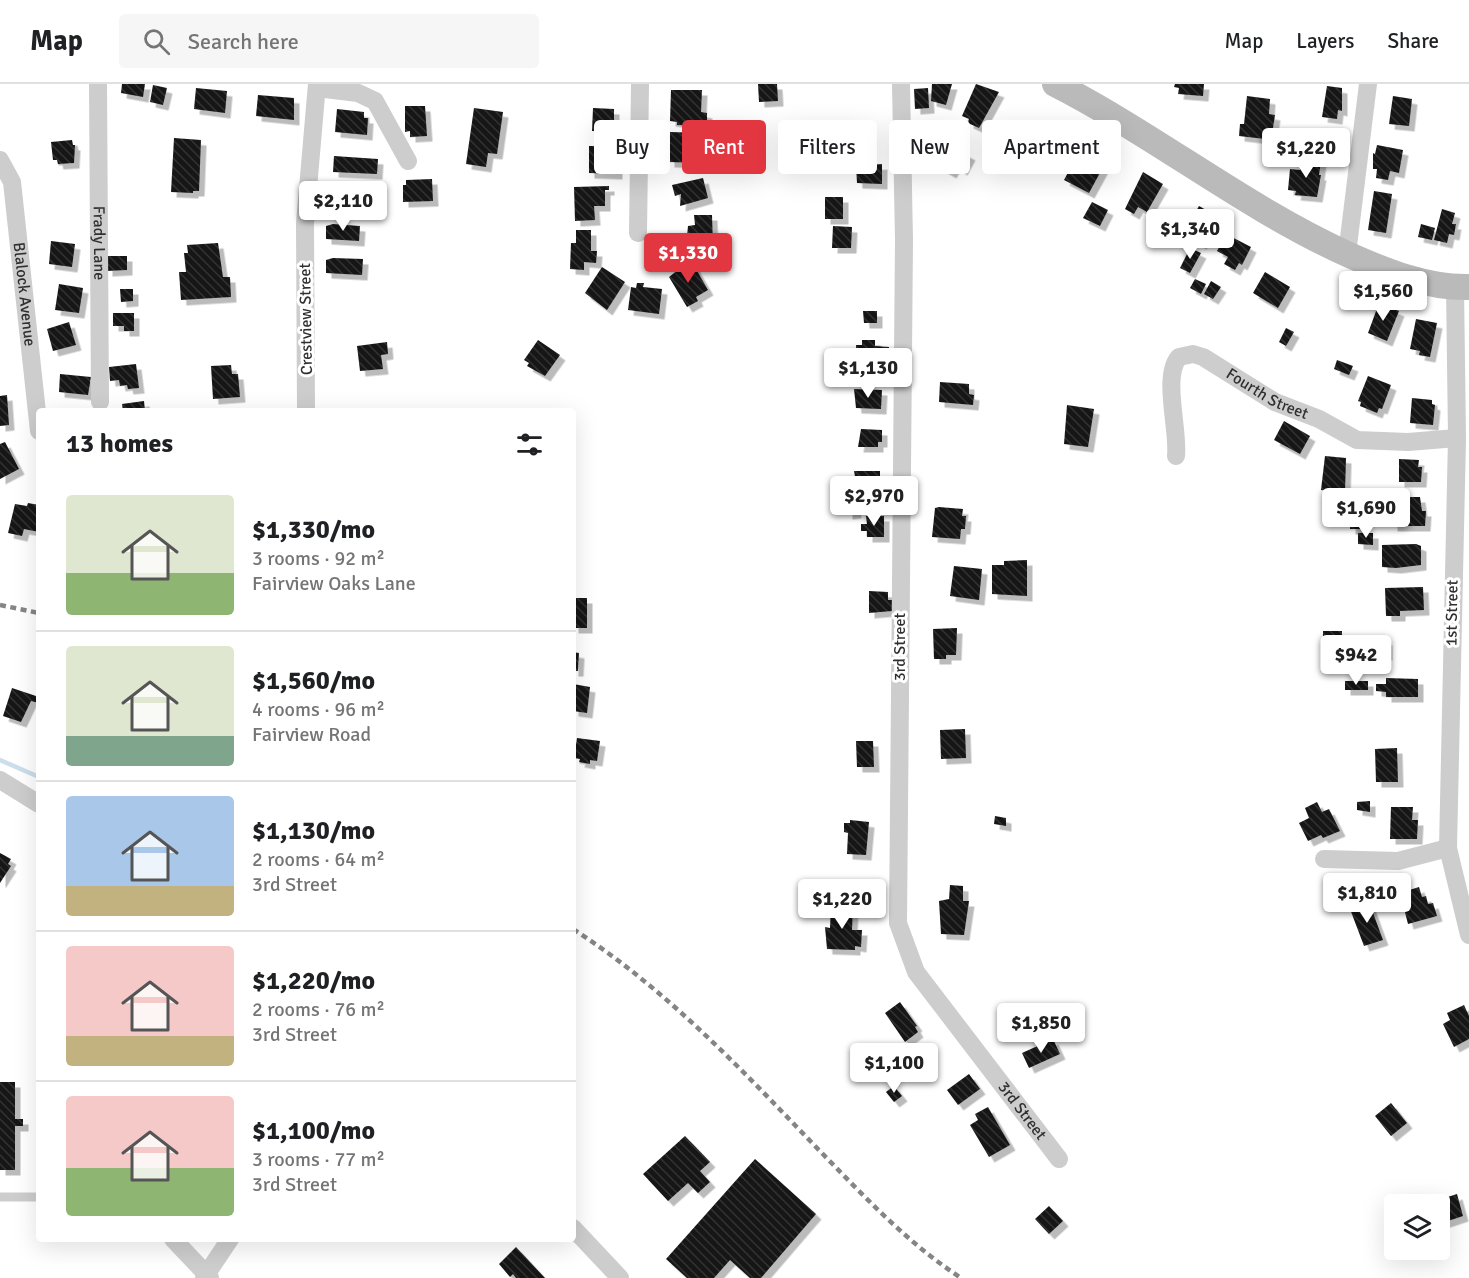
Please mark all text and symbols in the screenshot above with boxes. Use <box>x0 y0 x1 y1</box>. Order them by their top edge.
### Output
search box <box>119 14 539 68</box>
text: Map <box>30 24 83 58</box>
icon: search <box>140 25 173 58</box>
text: Search here <box>188 28 299 55</box>
text: Map <box>1225 28 1263 54</box>
text: Layers <box>1296 28 1354 54</box>
text: Share <box>1387 28 1439 54</box>
chip: Buy <box>594 120 670 174</box>
chip: Rent <box>682 120 766 174</box>
chip: Filters <box>778 120 877 174</box>
chip: New <box>889 120 970 174</box>
chip: Apartment <box>982 120 1121 174</box>
pin: $1,220 <box>1257 128 1355 179</box>
text: $1,220 <box>1276 135 1336 160</box>
pin: $2,110 <box>294 181 392 232</box>
text: $2,110 <box>313 188 373 213</box>
street label: Frady Lane <box>89 206 109 280</box>
pin: $1,340 <box>1141 209 1239 260</box>
text: $1,340 <box>1160 216 1220 241</box>
pin: $1,330 <box>639 233 737 284</box>
text: $1,330 <box>658 240 718 265</box>
street label: Blalock Avenue <box>9 241 40 347</box>
street label: Crestview Street <box>295 262 317 375</box>
pin: $1,560 <box>1334 271 1432 322</box>
text: $1,560 <box>1353 278 1413 303</box>
pin: $1,130 <box>819 348 917 399</box>
text: $1,130 <box>838 355 898 380</box>
street label: Fourth Street <box>1222 364 1312 424</box>
text: 13 homes <box>66 428 173 460</box>
icon: filters <box>513 428 546 461</box>
pin: $2,970 <box>825 476 923 527</box>
text: $2,970 <box>844 483 904 508</box>
pin: $1,690 <box>1317 488 1415 539</box>
text: $1,690 <box>1336 495 1396 520</box>
text: $1,330/mo <box>252 514 375 546</box>
icon: home <box>114 519 186 591</box>
text: 3 rooms · 92 m² <box>252 546 385 571</box>
text: Fairview Oaks Lane <box>252 571 416 596</box>
street label: 1st Street <box>1441 579 1463 646</box>
street label: 3rd Street <box>890 613 910 681</box>
pin: $942 <box>1320 635 1392 686</box>
text: $942 <box>1334 642 1378 667</box>
text: $1,560/mo <box>252 665 375 697</box>
icon: home <box>114 670 186 742</box>
text: 4 rooms · 96 m² <box>252 697 385 722</box>
text: Fairview Road <box>252 722 371 747</box>
text: $1,130/mo <box>252 815 375 847</box>
icon: home <box>114 820 186 892</box>
text: 2 rooms · 64 m² <box>252 847 385 872</box>
text: 3rd Street <box>252 872 337 897</box>
pin: $1,810 <box>1318 873 1416 924</box>
pin: $1,220 <box>793 879 891 930</box>
text: $1,810 <box>1337 880 1397 905</box>
text: $1,220 <box>812 886 872 911</box>
text: $1,220/mo <box>252 965 375 997</box>
icon: home <box>114 970 186 1042</box>
text: 2 rooms · 76 m² <box>252 997 385 1022</box>
pin: $1,850 <box>992 1003 1090 1054</box>
text: $1,850 <box>1011 1010 1071 1035</box>
text: 3rd Street <box>252 1022 337 1047</box>
pin: $1,100 <box>845 1043 943 1094</box>
text: $1,100 <box>864 1050 924 1075</box>
street label: 3rd Street <box>994 1078 1051 1144</box>
text: $1,100/mo <box>252 1115 375 1147</box>
icon: home <box>114 1120 186 1192</box>
text: 3 rooms · 77 m² <box>252 1147 385 1172</box>
text: 3rd Street <box>252 1172 337 1197</box>
map controls <box>1384 1194 1450 1260</box>
button: layers <box>1384 1194 1450 1260</box>

